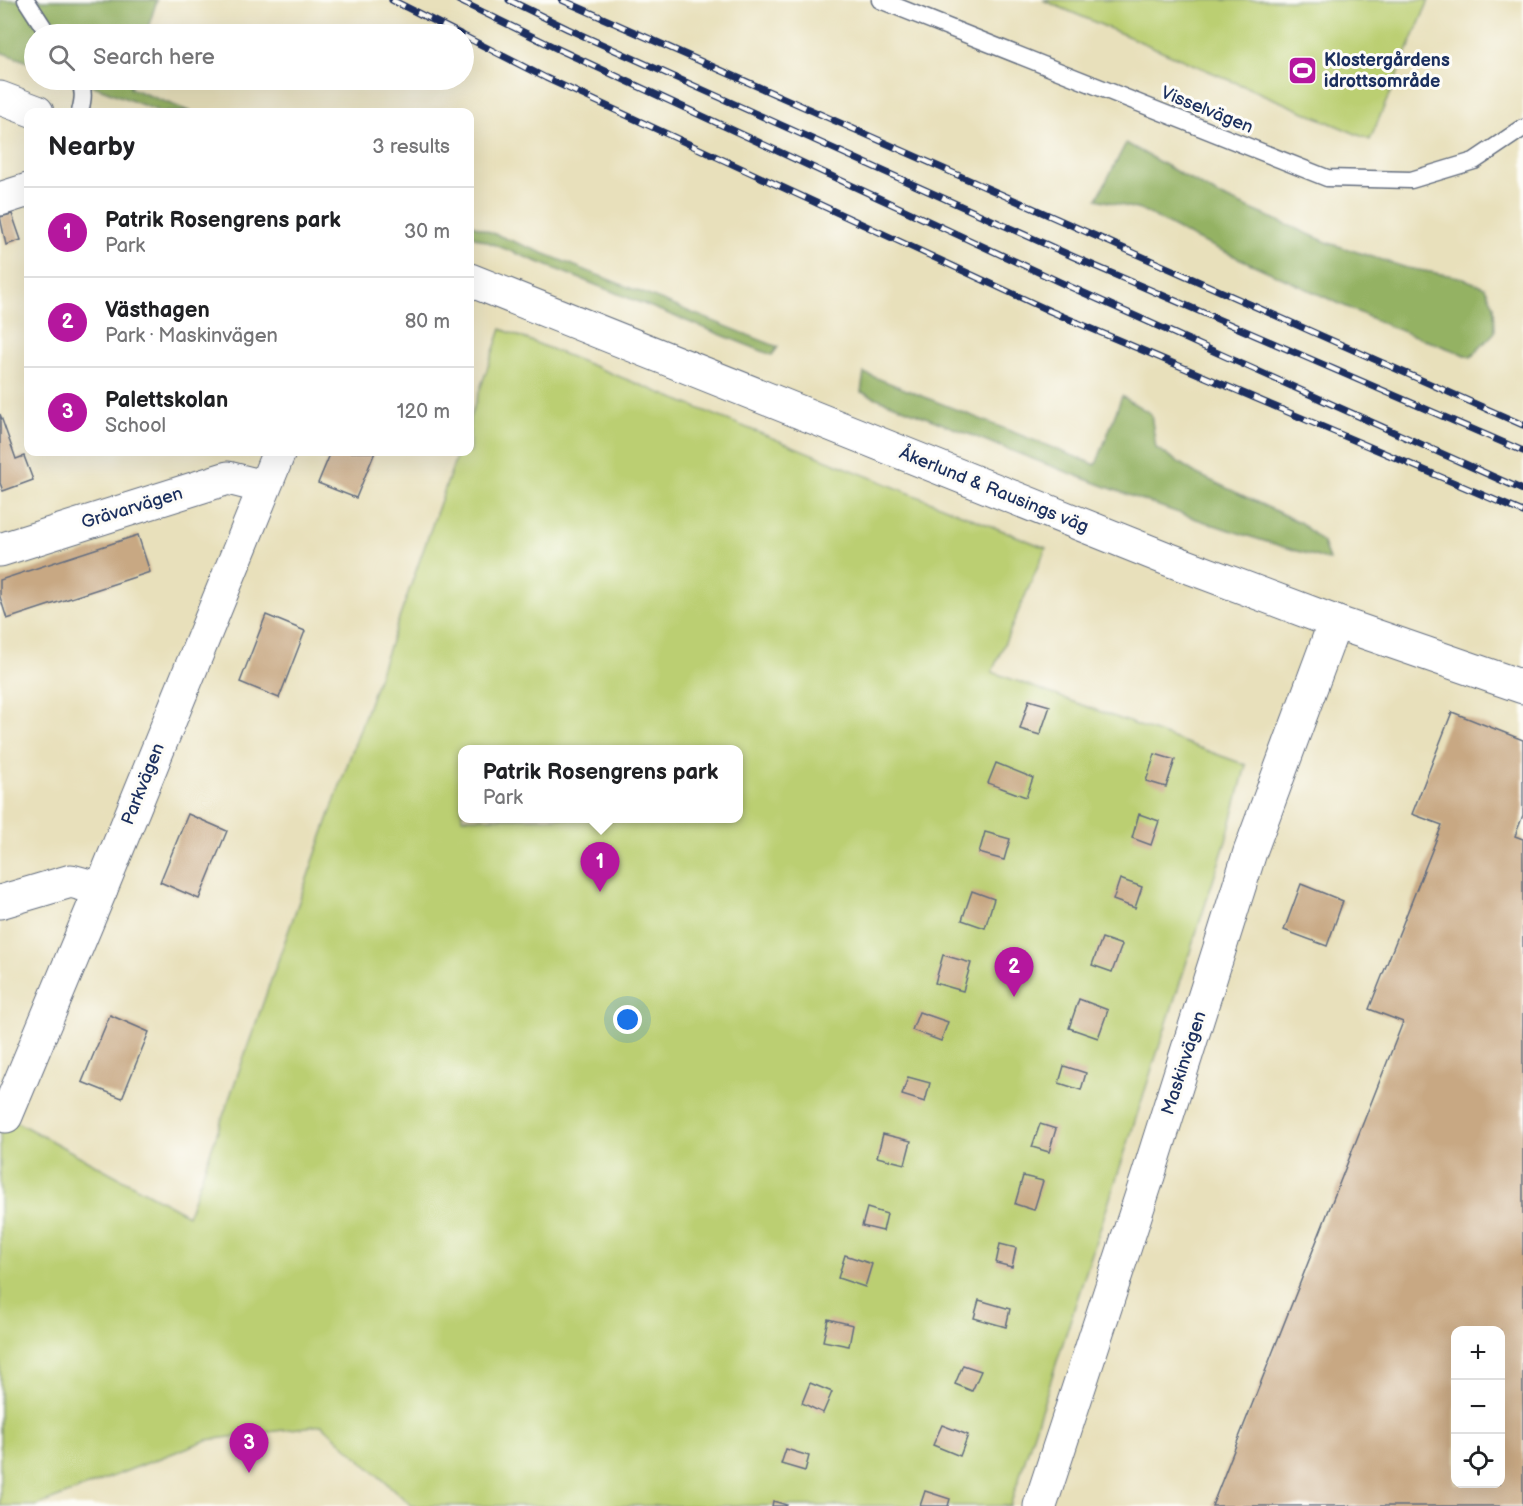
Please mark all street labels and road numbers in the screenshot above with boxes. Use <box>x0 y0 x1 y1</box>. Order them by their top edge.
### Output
street label: Visselvägen <box>1158 82 1256 138</box>
street label: Åkerlund & Rausings väg <box>896 441 1092 538</box>
street label: Grävarvägen <box>79 483 185 533</box>
street label: Parkvägen <box>117 740 169 828</box>
street label: Maskinvägen <box>1157 1009 1211 1117</box>

